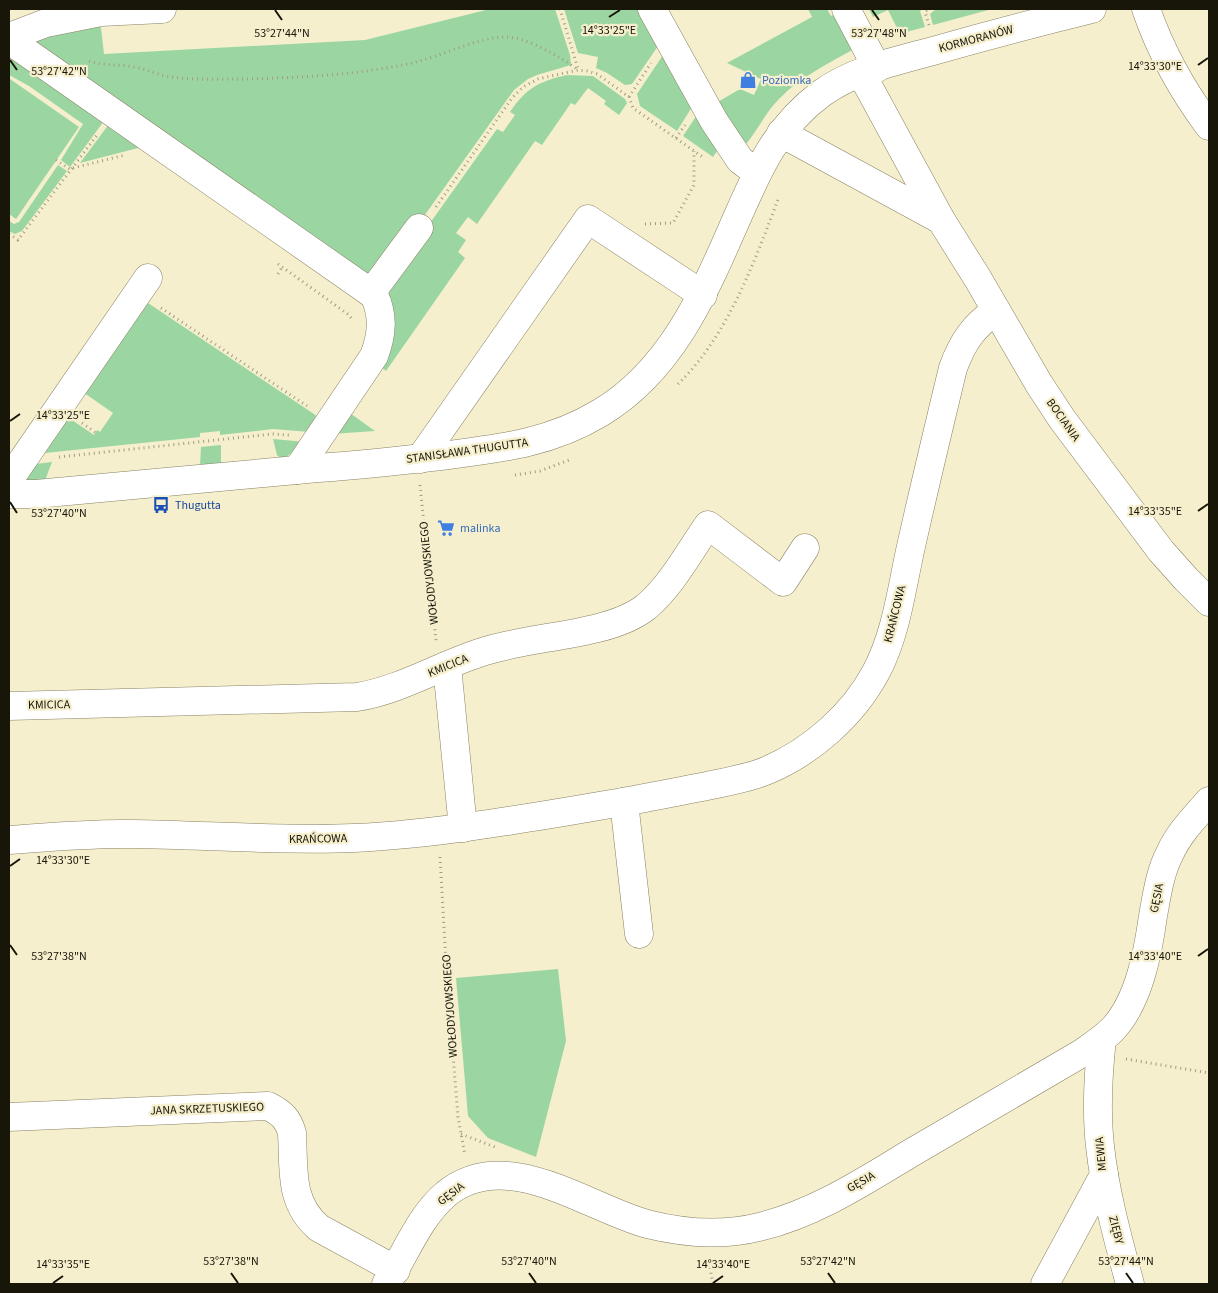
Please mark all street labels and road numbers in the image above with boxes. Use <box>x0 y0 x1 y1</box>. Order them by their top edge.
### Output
street label: KORMORANÓW <box>937 21 1016 57</box>
street label: BOCIANIA <box>1042 395 1084 445</box>
street label: STANISŁAWA THUGUTTA <box>405 434 530 468</box>
street label: WOŁODYJOWSKIEGO <box>415 520 443 626</box>
street label: KRAŃCOWA <box>880 583 910 644</box>
street label: KMICICA <box>425 650 471 682</box>
street label: KMICICA <box>28 696 71 714</box>
street label: KRAŃCOWA <box>289 830 348 848</box>
street label: GĘSIA <box>1146 881 1168 914</box>
street label: WOŁODYJOWSKIEGO <box>438 954 462 1058</box>
street label: JANA SKRZETUSKIEGO <box>150 1099 264 1119</box>
street label: MEWIA <box>1091 1136 1111 1172</box>
street label: GĘSIA <box>844 1167 879 1197</box>
street label: GĘSIA <box>434 1178 468 1210</box>
street label: ZIĘBY <box>1104 1214 1128 1246</box>

